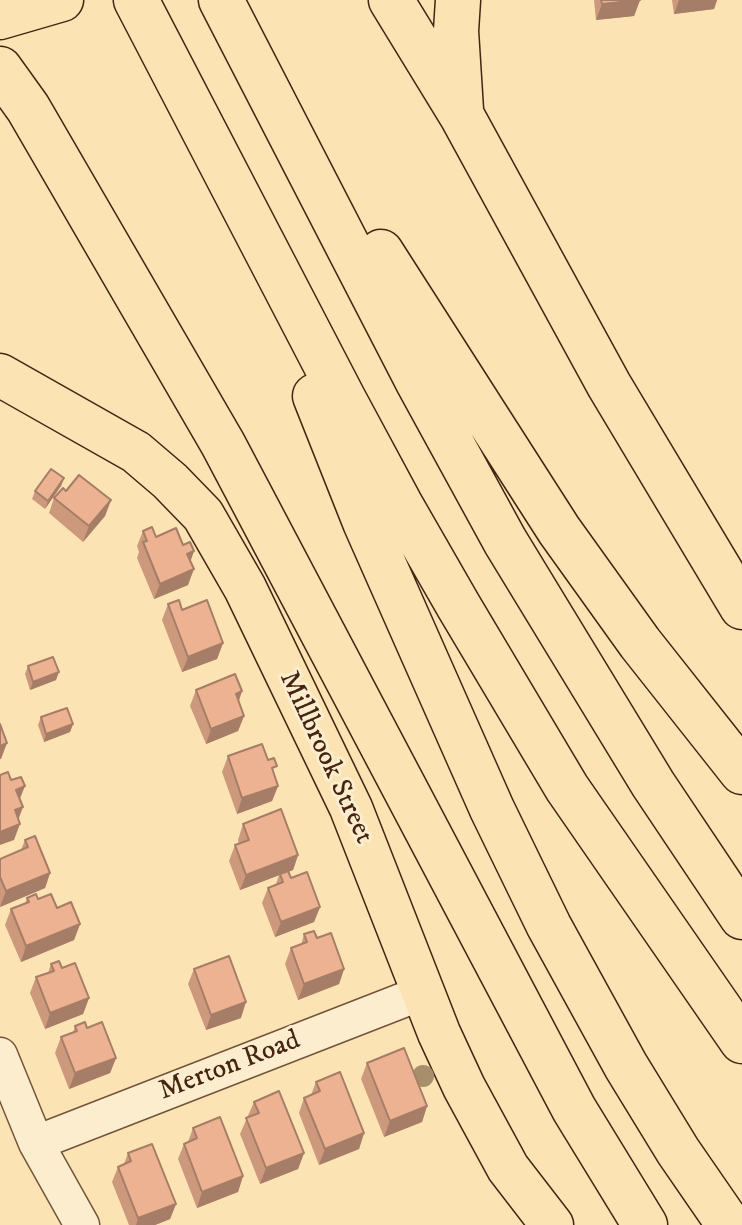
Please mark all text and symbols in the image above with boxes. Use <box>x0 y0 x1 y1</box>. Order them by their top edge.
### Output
street label: Millbrook Street <box>270 666 380 850</box>
street label: Merton Road <box>155 1025 305 1109</box>

